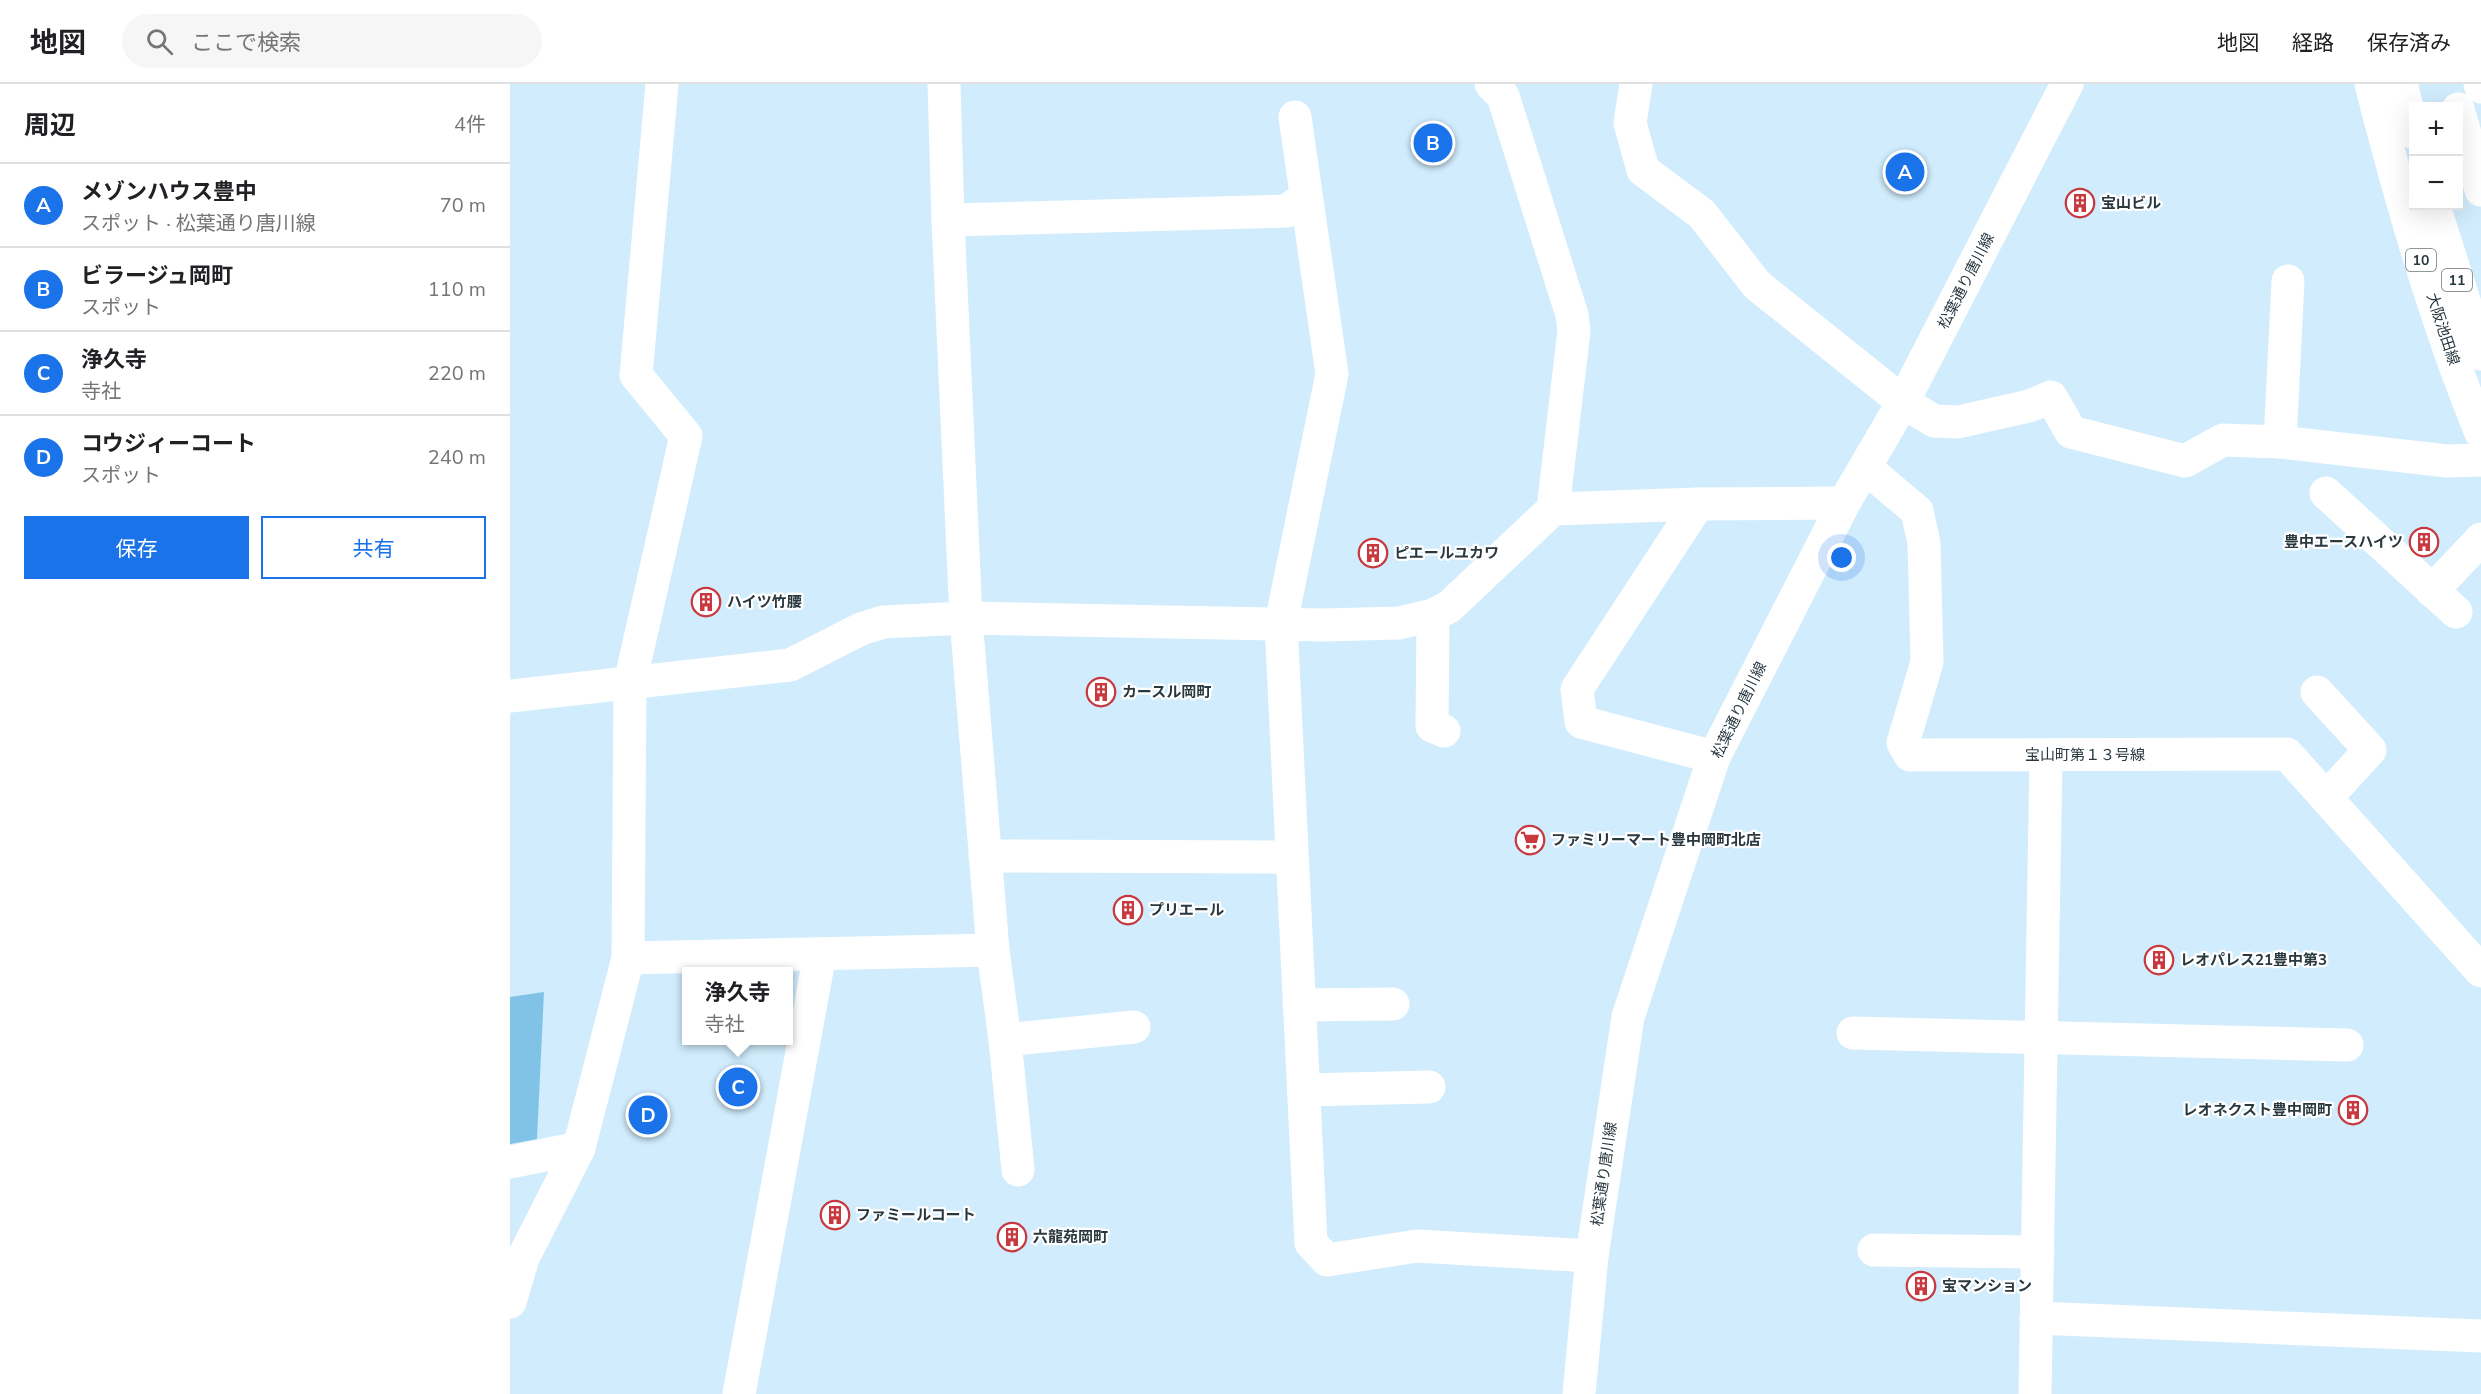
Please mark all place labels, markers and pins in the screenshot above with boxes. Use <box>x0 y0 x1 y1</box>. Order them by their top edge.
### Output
pin: B <box>1414 120 1452 166</box>
pin: A <box>1886 150 1924 194</box>
building icon: 宝山ビル <box>2064 187 2096 219</box>
place label: 宝山ビル <box>2101 193 2161 213</box>
building icon: 豊中エースハイツ <box>2408 526 2440 558</box>
place label: 豊中エースハイツ <box>2284 532 2403 552</box>
building icon: ピエールユカワ <box>1357 537 1389 569</box>
place label: ピエールユカワ <box>1394 543 1499 563</box>
building icon: ハイツ竹腰 <box>690 586 722 618</box>
place label: ハイツ竹腰 <box>727 592 802 612</box>
building icon: カースル岡町 <box>1085 676 1117 708</box>
place label: カースル岡町 <box>1122 682 1211 702</box>
supermarket icon: ファミリーマート豊中岡町北店 <box>1514 824 1546 856</box>
place label: ファミリーマート豊中岡町北店 <box>1551 830 1761 850</box>
building icon: プリエール <box>1112 894 1144 926</box>
place label: プリエール <box>1149 900 1224 920</box>
building icon: レオパレス21豊中第3 <box>2143 944 2175 976</box>
place label: レオパレス21豊中第3 <box>2180 950 2327 970</box>
pin: C <box>718 1064 758 1110</box>
pin: D <box>628 1092 668 1138</box>
building icon: レオネクスト豊中岡町 <box>2337 1094 2369 1126</box>
place label: レオネクスト豊中岡町 <box>2182 1100 2332 1120</box>
building icon: ファミールコート <box>819 1199 851 1231</box>
place label: ファミールコート <box>856 1205 976 1225</box>
building icon: 六龍苑岡町 <box>996 1221 1028 1253</box>
place label: 六龍苑岡町 <box>1033 1227 1108 1247</box>
building icon: 宝マンション <box>1905 1270 1937 1302</box>
place label: 宝マンション <box>1942 1276 2032 1296</box>

